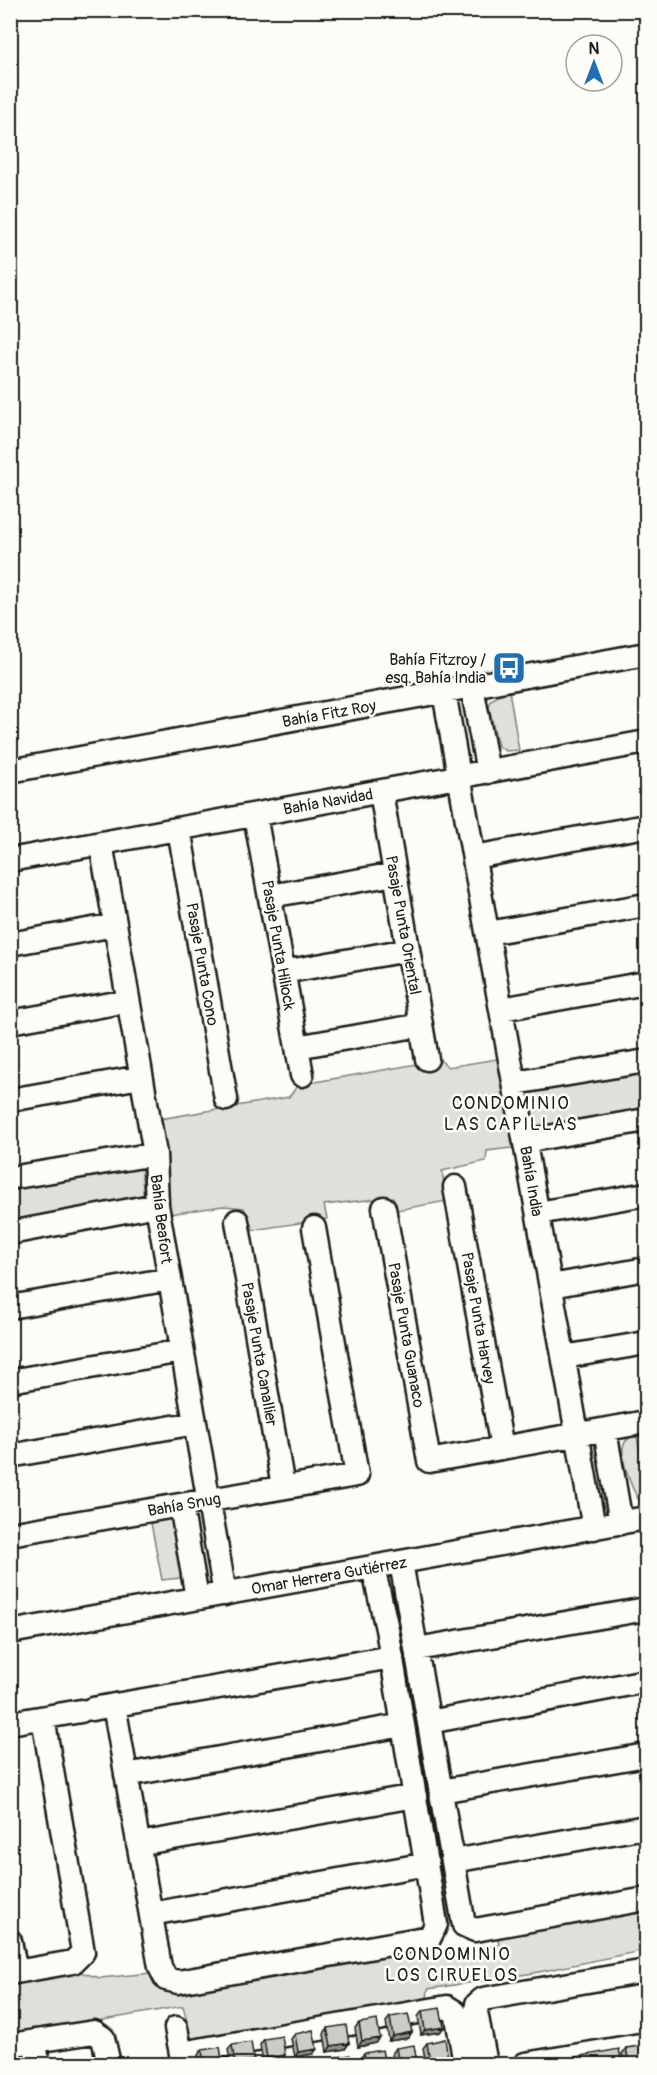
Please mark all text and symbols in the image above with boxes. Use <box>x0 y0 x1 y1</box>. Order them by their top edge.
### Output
north arrow <box>564 33 624 93</box>
text: N <box>589 39 600 59</box>
place label: Bahía Fitzroy / esq. Bahía India <box>385 650 486 688</box>
bus stop icon: Bahía Fitzroy / esq. Bahía India <box>491 650 527 686</box>
street label: Bahía Fitz Roy <box>281 696 378 732</box>
street label: Bahía Navidad <box>282 784 375 820</box>
street label: Pasaje Punta Oriental <box>381 854 425 996</box>
street label: Pasaje Punta Hiliock <box>257 879 299 1012</box>
street label: Pasaje Punta Cono <box>181 901 223 1028</box>
district label: CONDOMINIO LAS CAPILLAS <box>444 1092 578 1136</box>
street label: Bahía India <box>515 1144 547 1218</box>
street label: Bahía Beafort <box>146 1173 176 1266</box>
street label: Pasaje Punta Harvey <box>457 1251 499 1386</box>
street label: Pasaje Punta Guanaco <box>383 1261 429 1410</box>
street label: Pasaje Punta Canallier <box>237 1281 282 1428</box>
street label: Bahía Snug <box>146 1489 222 1521</box>
street label: Omar Herrera Gutiérrez <box>250 1552 409 1600</box>
district label: CONDOMINIO LOS CIRUELOS <box>385 1943 519 1987</box>

